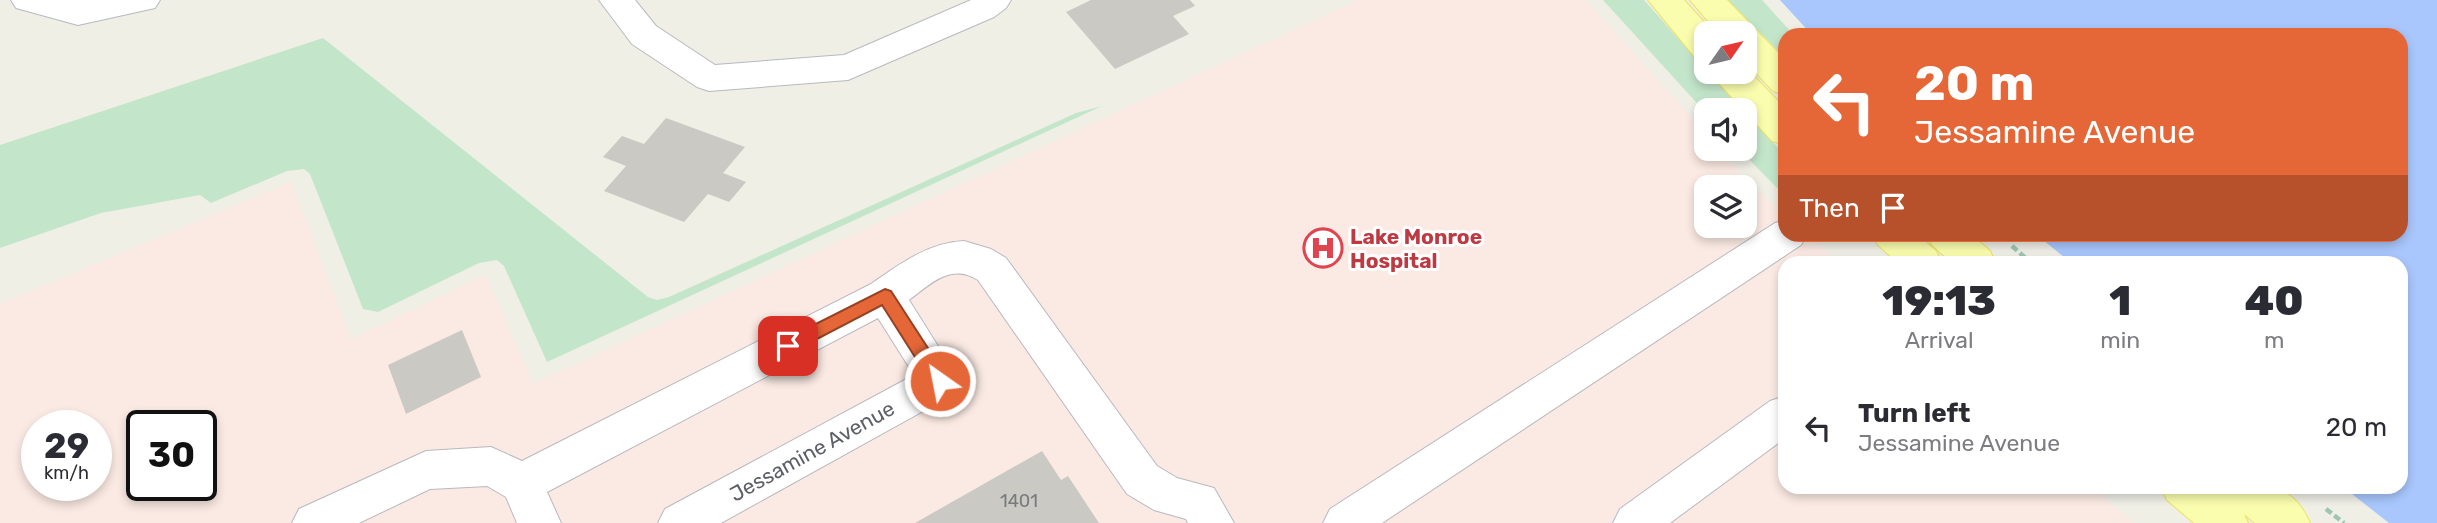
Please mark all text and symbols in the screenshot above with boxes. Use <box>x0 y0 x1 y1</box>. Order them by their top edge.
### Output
north arrow <box>1694 21 1757 84</box>
map controls <box>1694 21 1757 238</box>
text: 20 m <box>1914 54 2035 112</box>
icon: left <box>1799 56 1890 147</box>
button: sound <box>1694 98 1757 161</box>
text: Jessamine Avenue <box>1914 113 2195 151</box>
button: layers <box>1694 175 1757 238</box>
icon: arrive <box>1874 189 1912 227</box>
text: Then <box>1799 193 1860 224</box>
place label: Lake Monroe Hospital <box>1350 224 1482 273</box>
hospital icon: Lake Monroe Hospital <box>1302 227 1344 269</box>
text: 19:13 <box>1882 276 1996 326</box>
text: 1 <box>2109 276 2131 326</box>
text: 40 <box>2245 276 2304 326</box>
pin <box>758 316 818 376</box>
text: Arrival <box>1905 326 1974 354</box>
text: min <box>2100 326 2140 354</box>
text: m <box>2264 326 2284 354</box>
icon: arrive <box>769 327 807 365</box>
position arrow <box>903 344 977 418</box>
street label: Jessamine Avenue <box>725 395 899 507</box>
text: Turn left <box>1858 398 1970 429</box>
icon: left <box>1799 409 1837 447</box>
speed limit sign: 30 <box>126 410 217 501</box>
text: 20 m <box>2326 412 2387 443</box>
text: 29 <box>44 425 89 467</box>
text: Jessamine Avenue <box>1858 429 2060 457</box>
text: km/h <box>44 462 89 484</box>
house number: 1401 <box>1000 490 1038 512</box>

